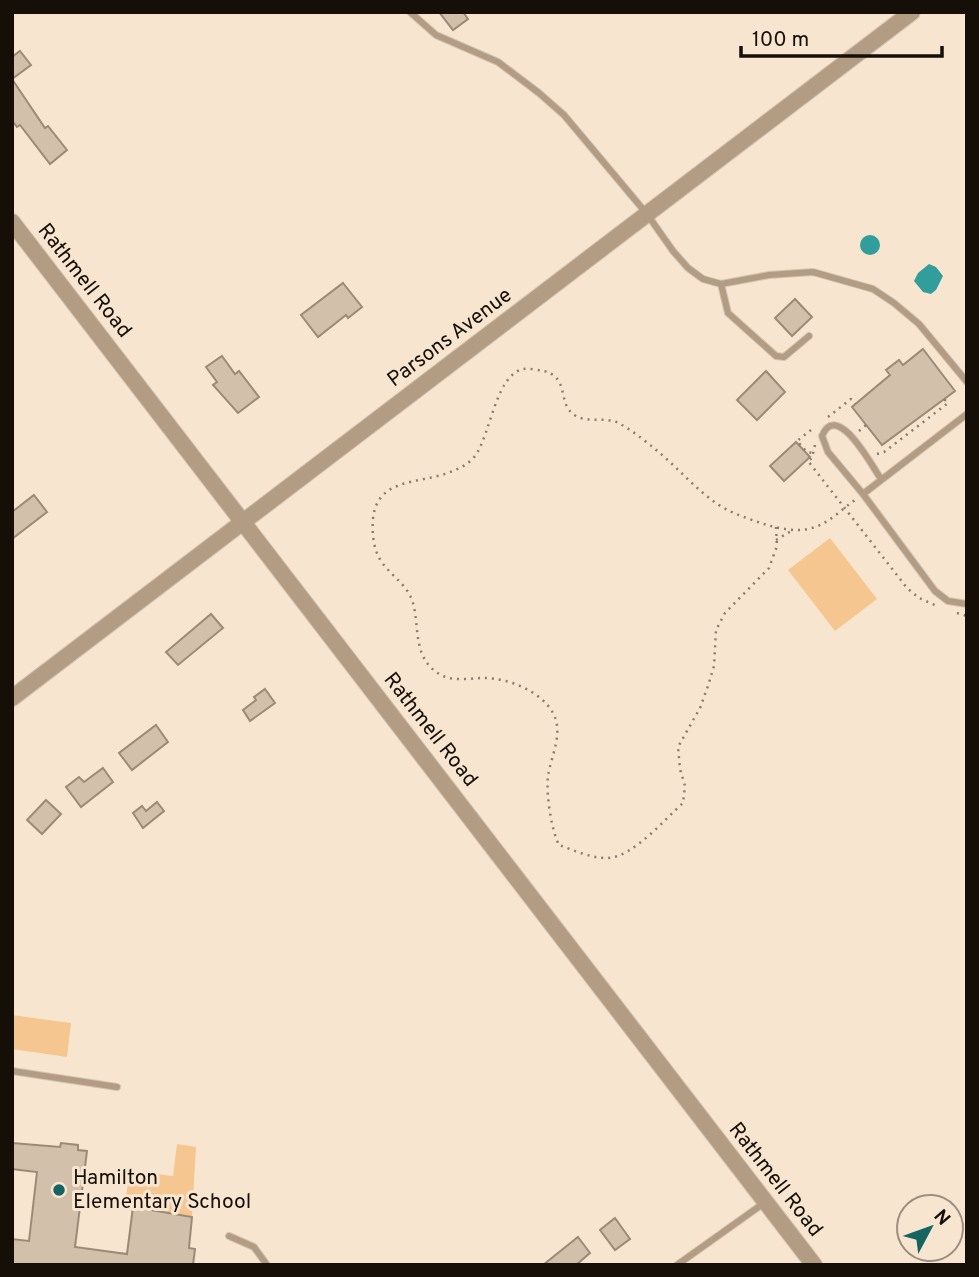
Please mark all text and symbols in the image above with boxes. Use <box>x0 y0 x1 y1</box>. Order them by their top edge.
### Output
scale bar <box>741 14 942 58</box>
text: 100 m <box>752 27 809 54</box>
street label: Rathmell Road <box>31 218 137 344</box>
street label: Parsons Avenue <box>382 282 518 394</box>
street label: Rathmell Road <box>377 667 483 793</box>
street label: Rathmell Road <box>722 1117 828 1243</box>
place label: Hamilton Elementary School <box>73 1165 251 1216</box>
marker: Hamilton Elementary School <box>51 1182 67 1198</box>
north arrow <box>895 1193 965 1263</box>
text: N <box>928 1205 955 1231</box>

